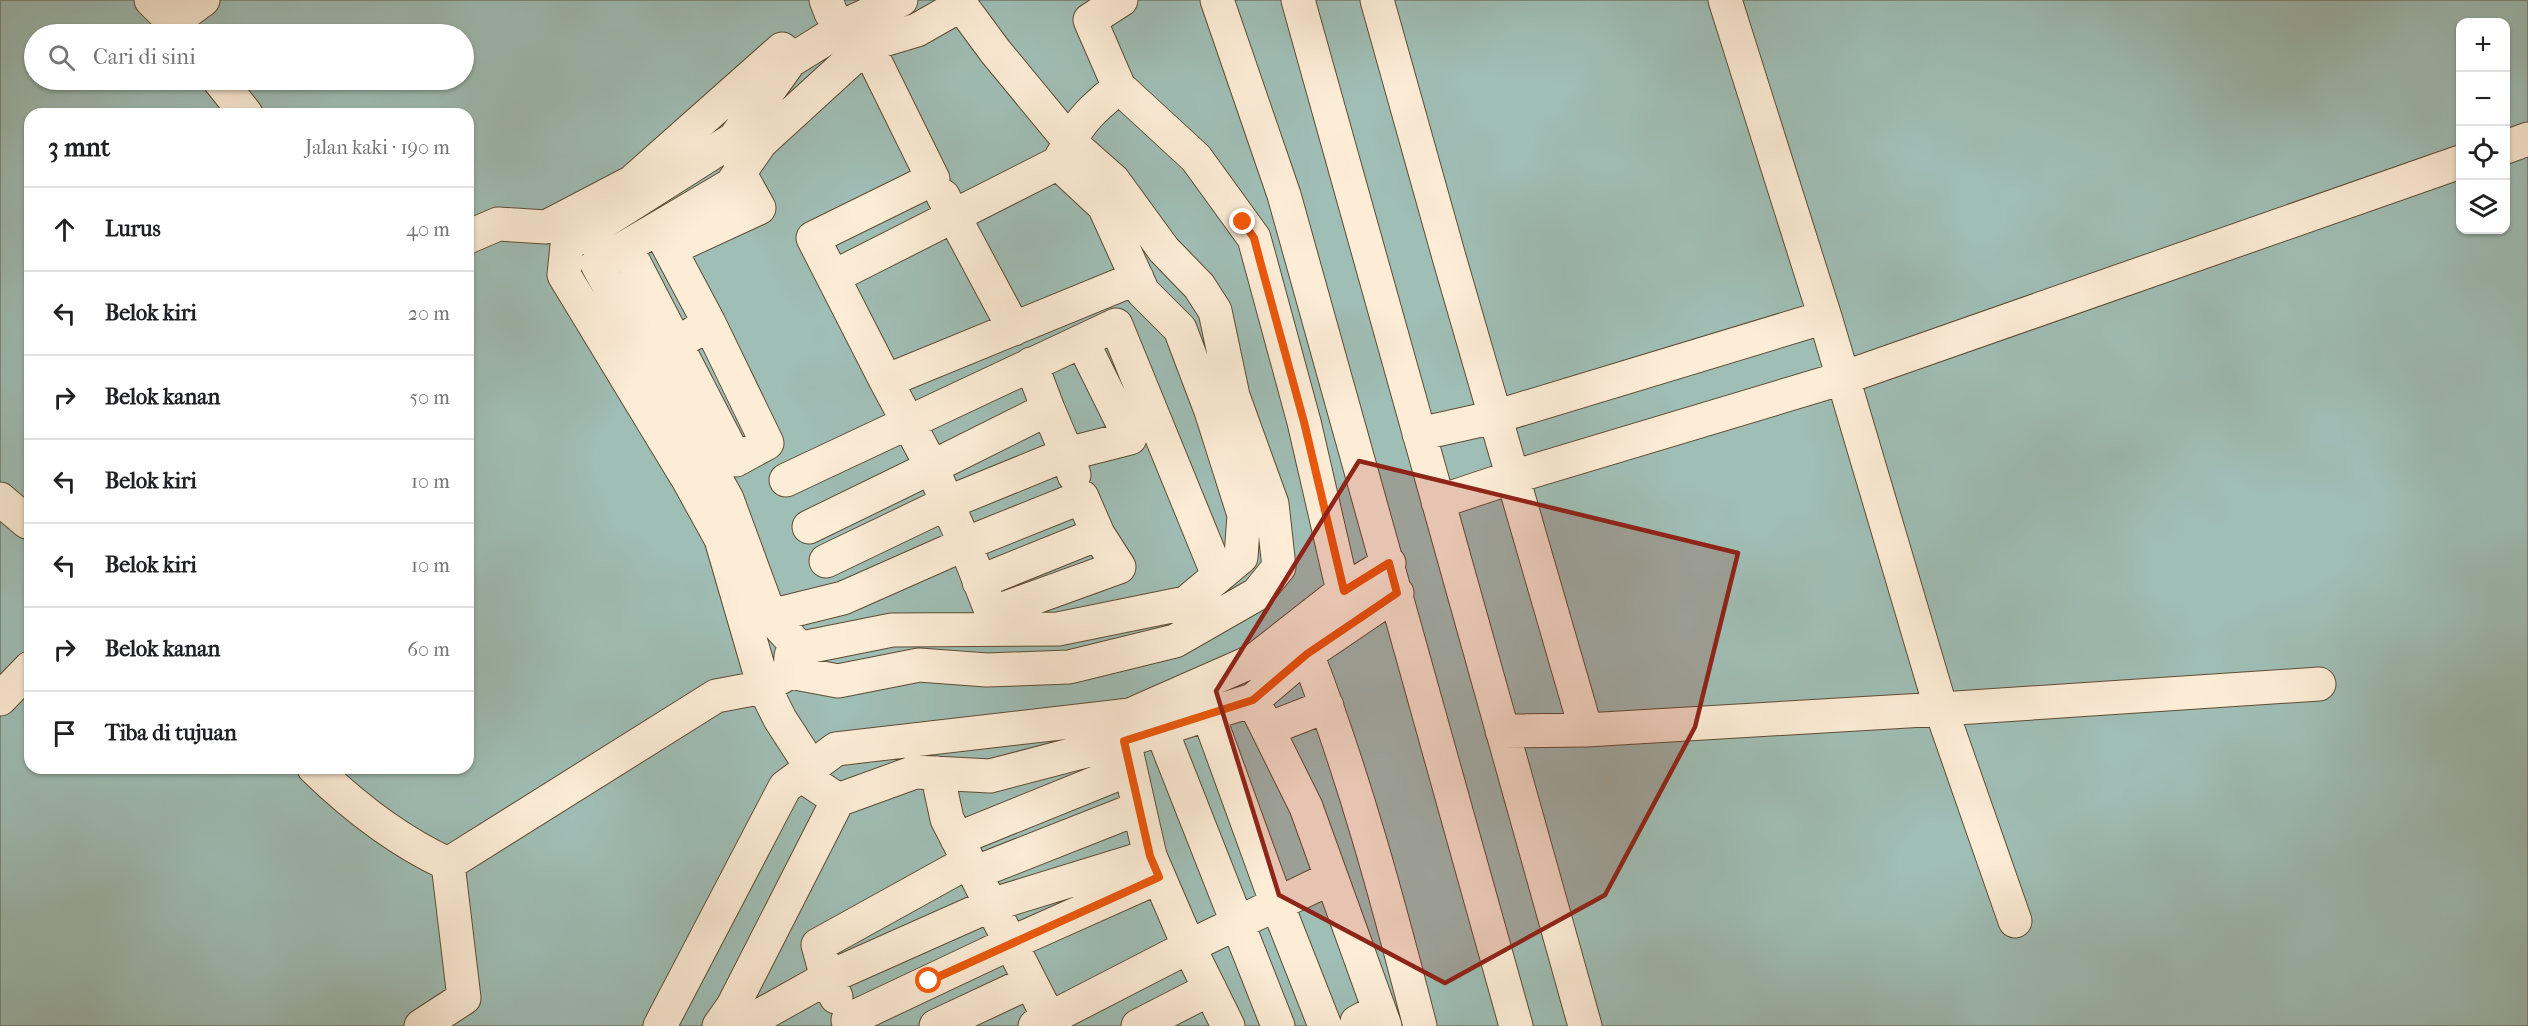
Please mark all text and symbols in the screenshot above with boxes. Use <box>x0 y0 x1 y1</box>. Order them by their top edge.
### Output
map controls <box>2456 18 2510 234</box>
button: + <box>2456 18 2510 72</box>
search box <box>24 24 474 90</box>
icon: search <box>45 41 78 74</box>
text: Cari di sini <box>93 44 196 70</box>
button: − <box>2456 72 2510 126</box>
button: locate <box>2456 126 2510 180</box>
text: 3 mnt <box>48 132 110 163</box>
text: Jalan kaki · 190 m <box>305 136 450 159</box>
button: layers <box>2456 180 2510 234</box>
route end <box>1229 208 1255 234</box>
icon: ahead <box>48 213 81 246</box>
text: Lurus <box>105 216 161 242</box>
text: 40 m <box>406 218 450 241</box>
icon: left <box>48 297 81 330</box>
text: Belok kiri <box>105 300 197 326</box>
text: 20 m <box>408 302 450 325</box>
icon: right <box>48 381 81 414</box>
text: Belok kanan <box>105 384 220 410</box>
text: 50 m <box>409 386 450 409</box>
icon: left <box>48 465 81 498</box>
text: Belok kiri <box>105 468 197 494</box>
text: 10 m <box>411 470 450 493</box>
icon: left <box>48 549 81 582</box>
text: Belok kiri <box>105 552 197 578</box>
text: 10 m <box>411 554 450 577</box>
icon: right <box>48 633 81 666</box>
text: Belok kanan <box>105 636 220 662</box>
text: 60 m <box>407 638 450 661</box>
icon: arrive <box>48 717 81 750</box>
text: Tiba di tujuan <box>105 720 237 746</box>
route start <box>915 967 941 993</box>

